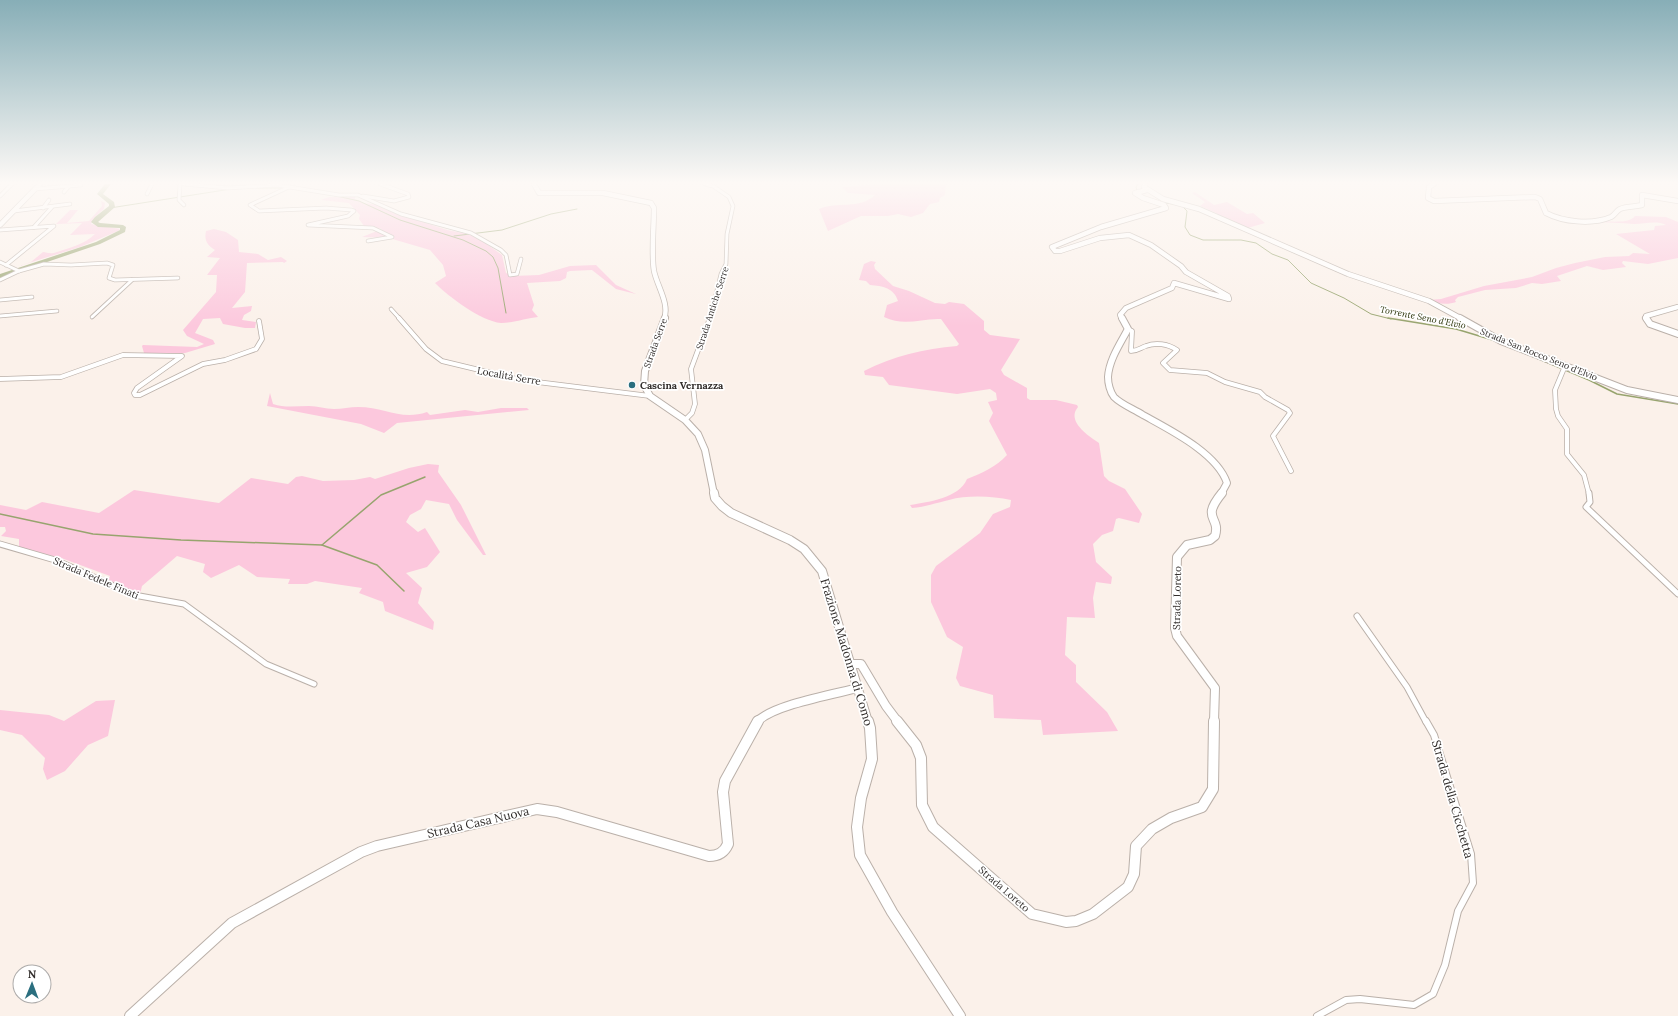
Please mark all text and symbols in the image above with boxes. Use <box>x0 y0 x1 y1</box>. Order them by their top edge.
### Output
street label: Strada Antiche Serre <box>693 265 731 351</box>
water label: Torrente Seno d'Elvio <box>1379 303 1467 331</box>
street label: Strada Serre <box>641 317 669 369</box>
street label: Strada San Rocco Seno d'Elvio <box>1479 325 1599 383</box>
street label: Località Serre <box>476 364 542 388</box>
place label: Cascina Vernazza <box>640 379 724 392</box>
marker: Cascina Vernazza <box>627 380 637 390</box>
street label: Strada Fedele Finati <box>51 554 141 602</box>
street label: Strada Loreto <box>1170 566 1184 630</box>
street label: Frazione Madonna di Como <box>817 576 877 728</box>
street label: Strada della Cicchetta <box>1429 738 1477 860</box>
street label: Strada Casa Nuova <box>426 803 530 841</box>
street label: Strada Loreto <box>976 863 1032 915</box>
north arrow <box>12 964 52 1004</box>
text: N <box>28 967 37 981</box>

